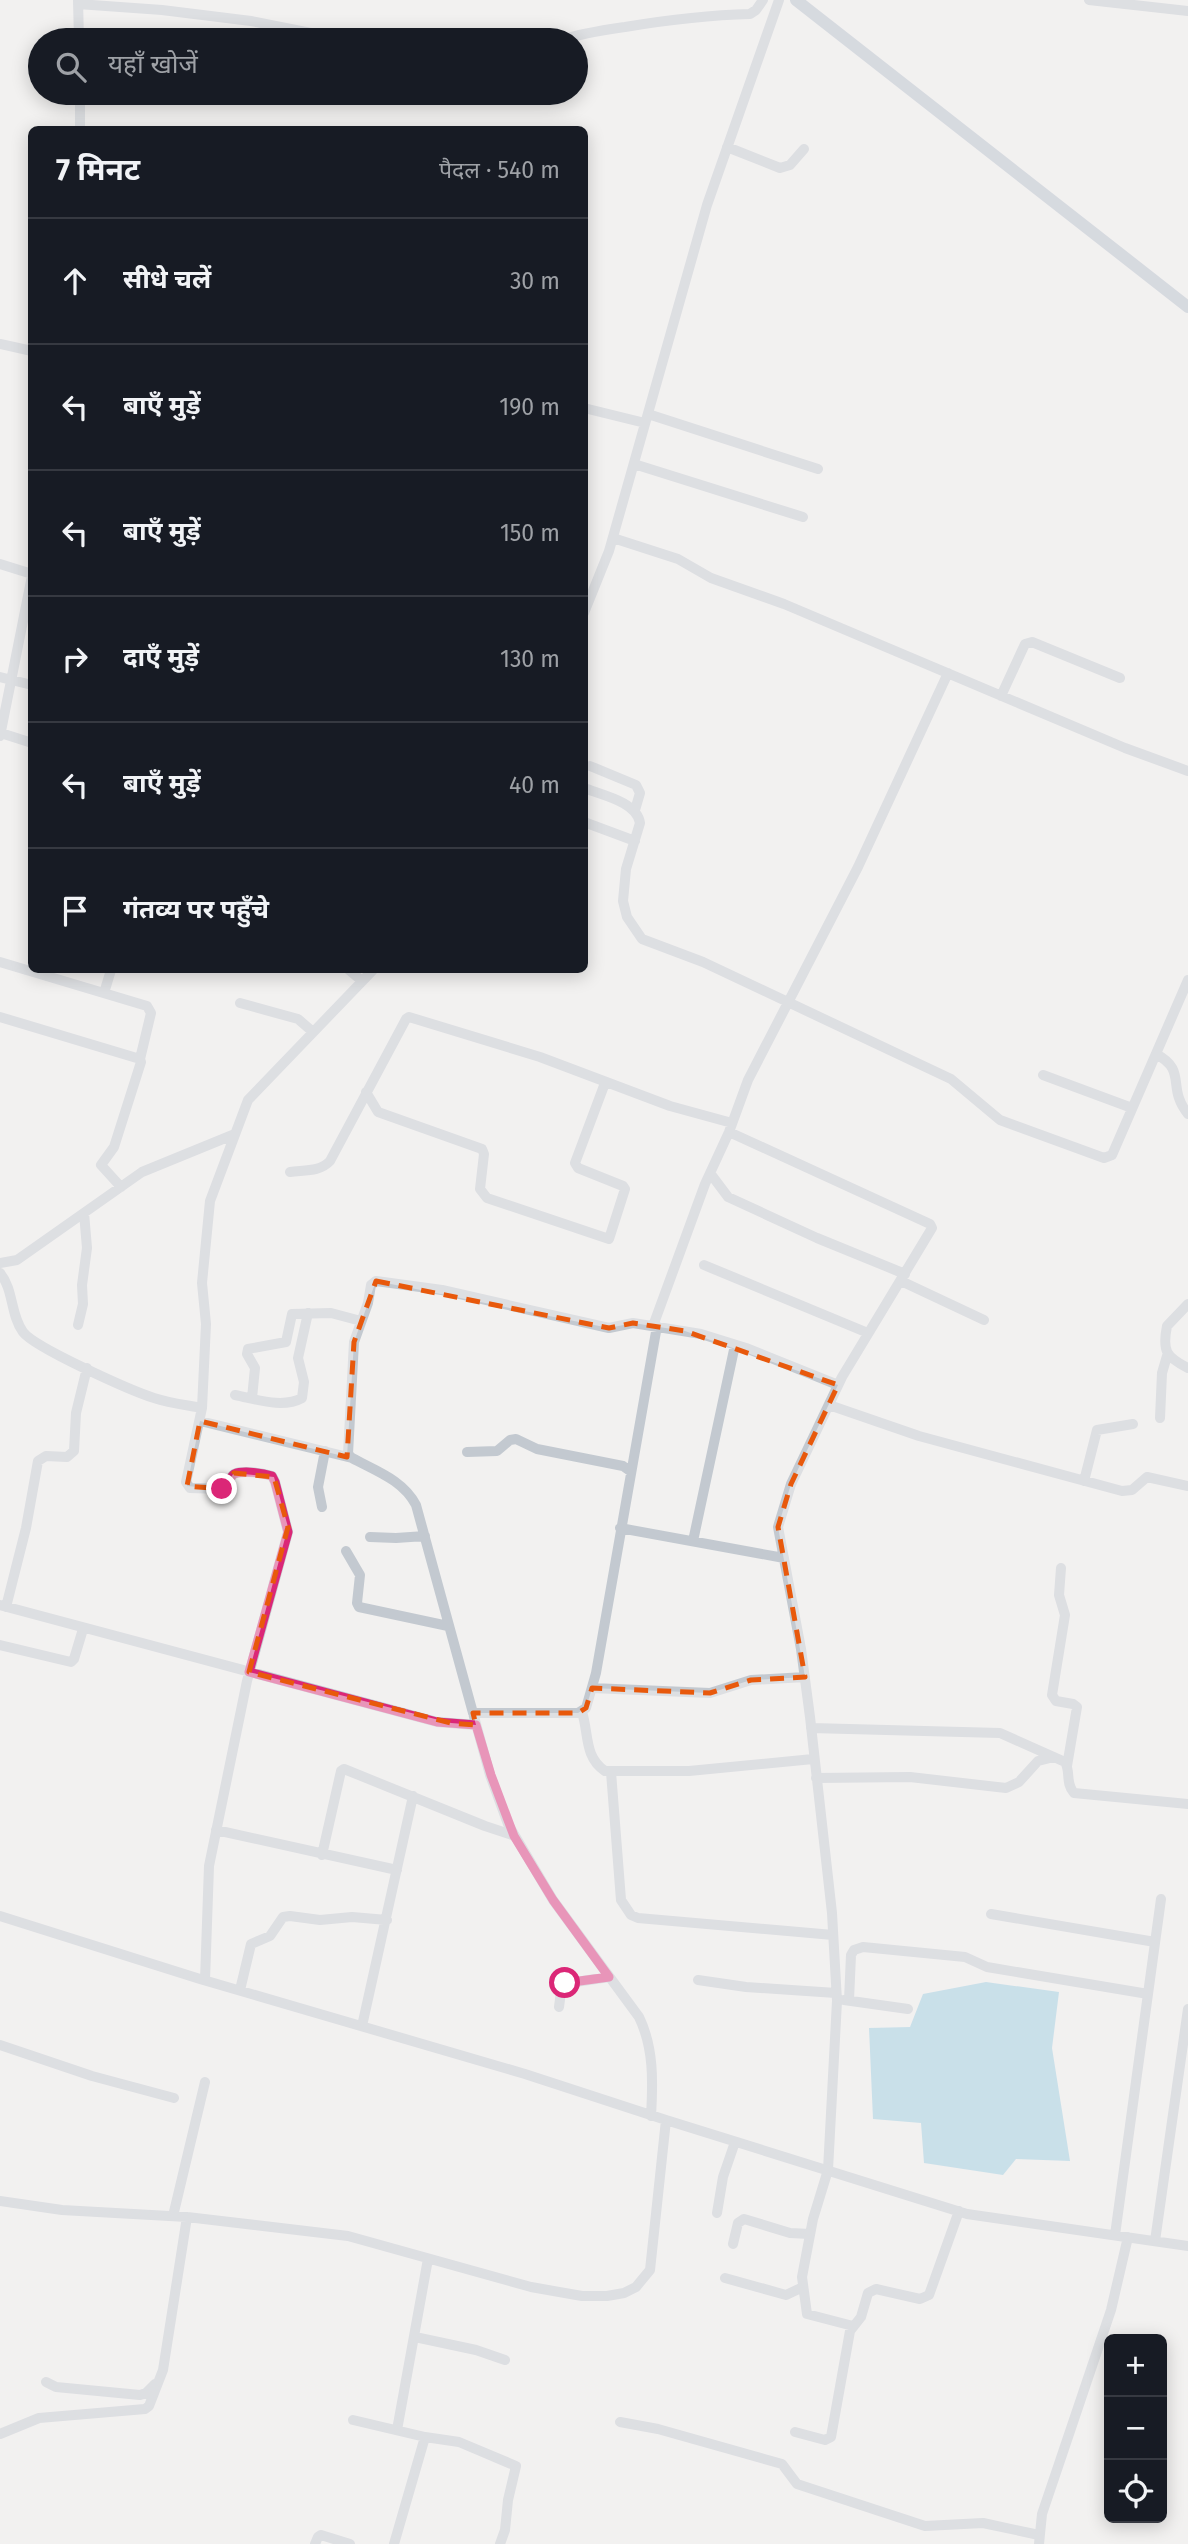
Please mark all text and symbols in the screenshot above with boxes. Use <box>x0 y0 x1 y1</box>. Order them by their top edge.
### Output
search box <box>28 28 588 105</box>
icon: search <box>52 48 90 86</box>
text: यहाँ खोजें <box>108 49 198 80</box>
text: 7 मिनट <box>56 152 140 188</box>
text: पैदल · 540 m <box>439 156 560 184</box>
icon: ahead <box>56 262 94 300</box>
text: सीधे चलें <box>123 264 211 295</box>
text: 30 m <box>510 267 560 295</box>
icon: left <box>56 388 94 426</box>
text: बाएँ मुड़ें <box>123 390 200 421</box>
text: 190 m <box>499 393 560 421</box>
icon: left <box>56 514 94 552</box>
text: बाएँ मुड़ें <box>123 516 200 547</box>
text: 150 m <box>500 519 560 547</box>
icon: right <box>56 640 94 678</box>
text: दाएँ मुड़ें <box>123 642 199 673</box>
text: 130 m <box>500 645 560 673</box>
icon: left <box>56 766 94 804</box>
text: बाएँ मुड़ें <box>123 768 200 799</box>
text: 40 m <box>509 771 560 799</box>
icon: arrive <box>56 892 94 930</box>
text: गंतव्य पर पहुँचे <box>123 894 269 925</box>
route end <box>206 1473 237 1504</box>
route start <box>549 1967 580 1998</box>
map controls <box>1104 2334 1167 2523</box>
button: + <box>1104 2334 1167 2397</box>
button: − <box>1104 2397 1167 2460</box>
button: locate <box>1104 2460 1167 2523</box>

